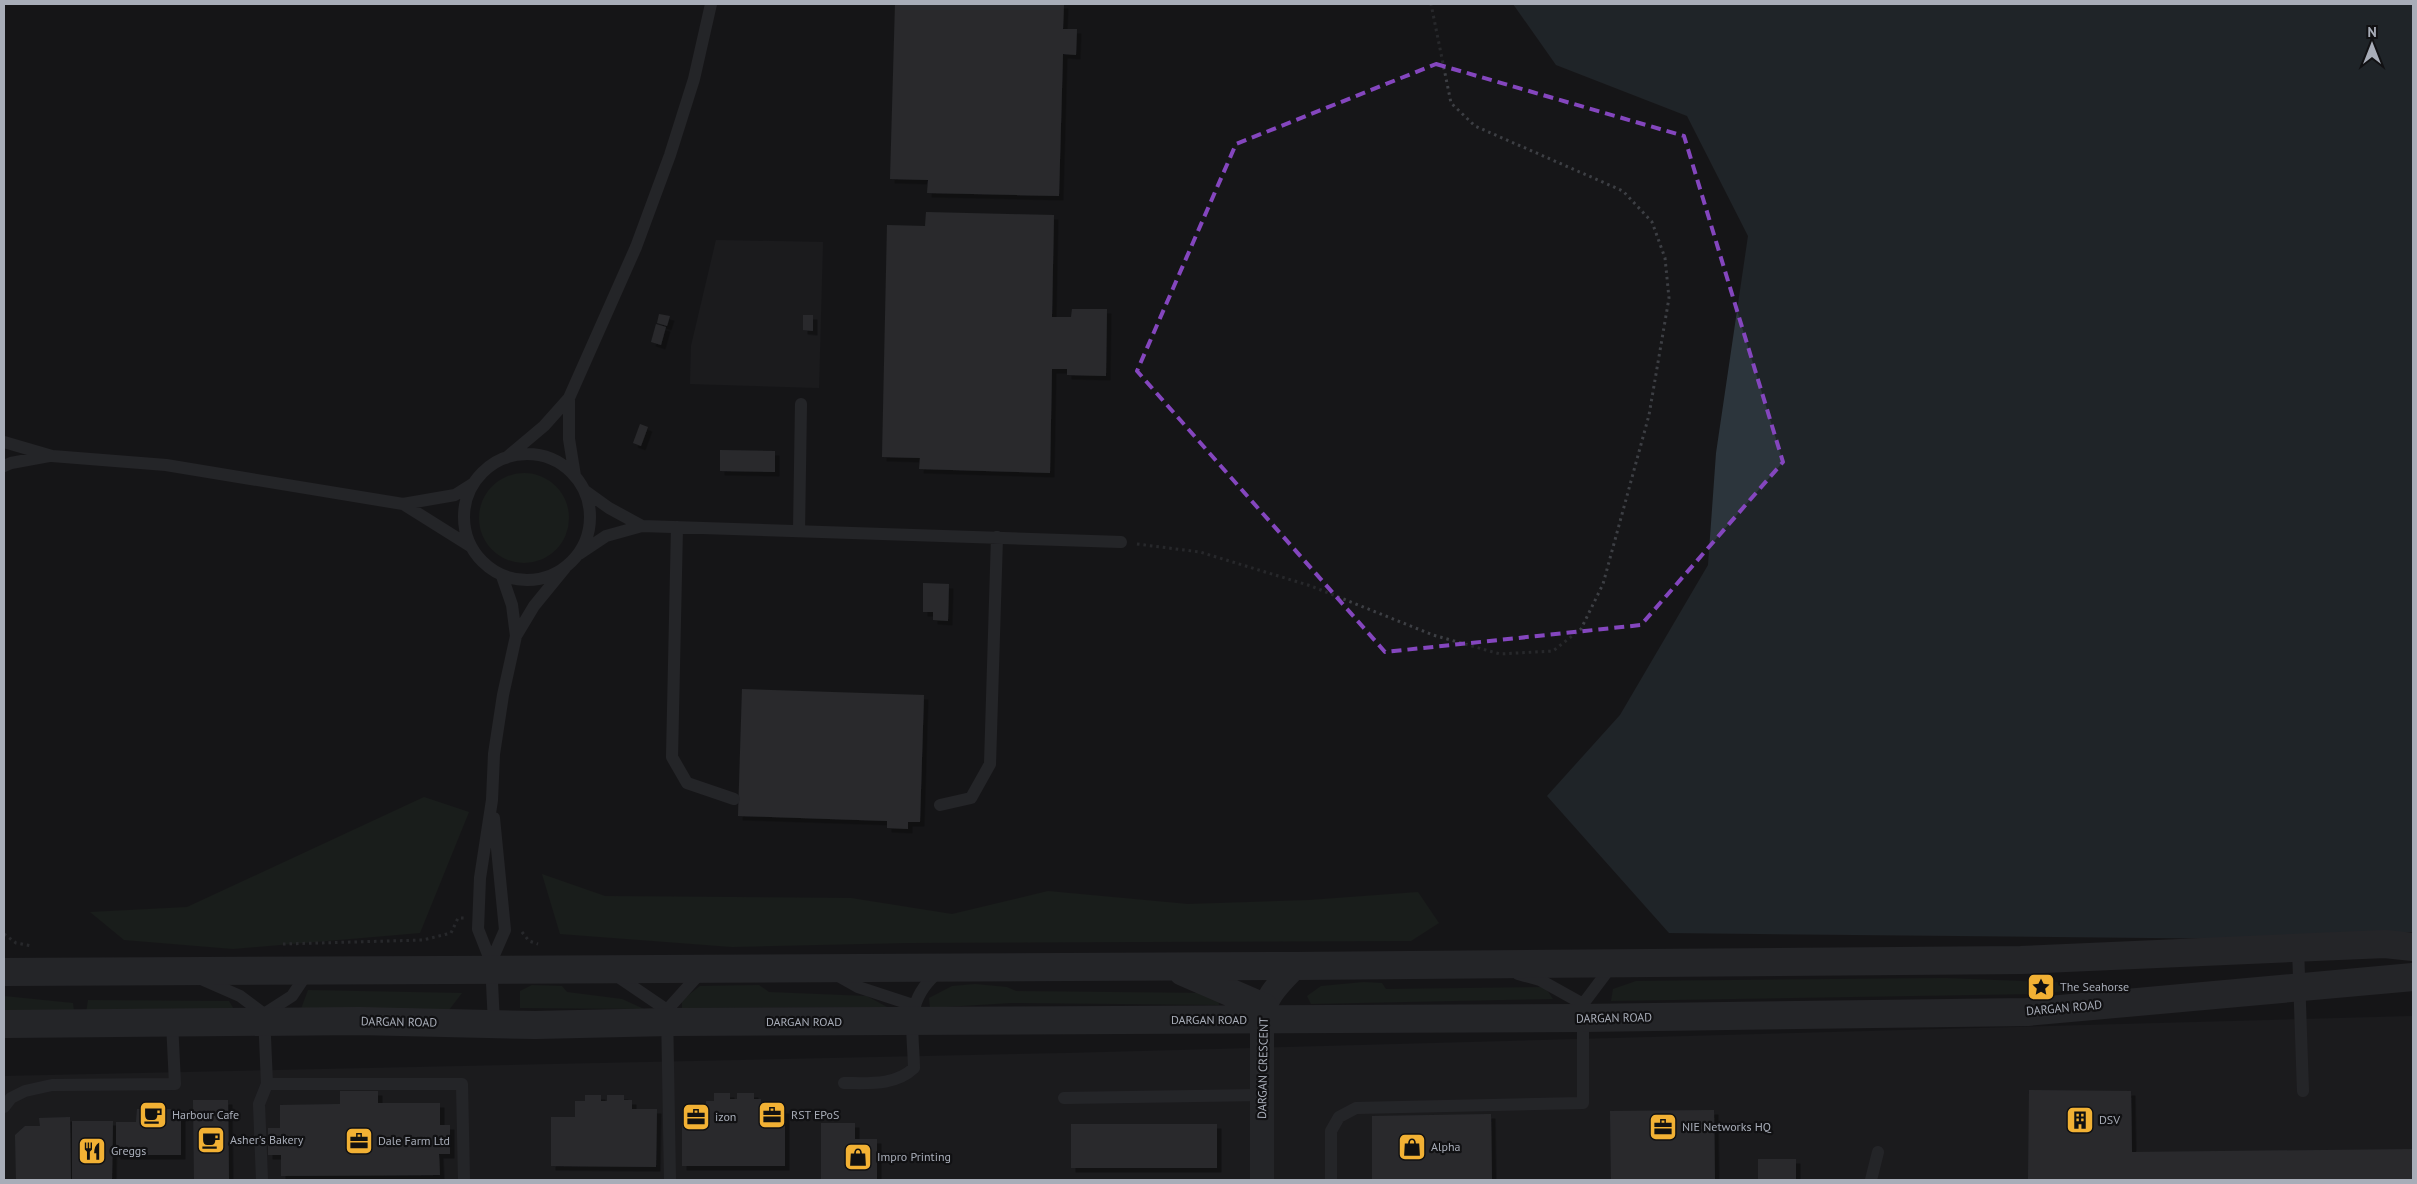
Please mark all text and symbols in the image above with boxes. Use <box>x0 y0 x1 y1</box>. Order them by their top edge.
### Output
north arrow <box>2347 20 2397 70</box>
text: N <box>2367 23 2377 41</box>
place icon: The Seahorse <box>2026 972 2056 1002</box>
place label: The Seahorse <box>2060 979 2129 994</box>
street label: DARGAN ROAD <box>2025 997 2103 1018</box>
street label: DARGAN ROAD <box>1576 1009 1652 1026</box>
street label: DARGAN ROAD <box>1171 1012 1247 1027</box>
street label: DARGAN ROAD <box>361 1013 437 1030</box>
street label: DARGAN ROAD <box>766 1014 842 1029</box>
street label: DARGAN CRESCENT <box>1254 1017 1271 1119</box>
cafe icon: Harbour Cafe <box>138 1100 168 1130</box>
office icon: RST EPoS <box>757 1100 787 1130</box>
office icon: izon <box>681 1102 711 1132</box>
building icon: DSV <box>2065 1105 2095 1135</box>
place label: Harbour Cafe <box>172 1107 239 1122</box>
place label: RST EPoS <box>791 1107 839 1122</box>
place label: izon <box>715 1109 736 1124</box>
office icon: NIE Networks HQ <box>1648 1112 1678 1142</box>
place label: DSV <box>2099 1112 2120 1127</box>
place label: NIE Networks HQ <box>1682 1119 1772 1134</box>
cafe icon: Asher's Bakery <box>196 1125 226 1155</box>
office icon: Dale Farm Ltd <box>344 1126 374 1156</box>
place label: Asher's Bakery <box>230 1132 304 1147</box>
shop icon: Alpha <box>1397 1132 1427 1162</box>
place label: Dale Farm Ltd <box>378 1133 450 1148</box>
restaurant icon: Greggs <box>77 1136 107 1166</box>
place label: Alpha <box>1431 1139 1461 1154</box>
shop icon: Impro Printing <box>843 1142 873 1172</box>
place label: Greggs <box>111 1143 146 1158</box>
place label: Impro Printing <box>877 1149 951 1164</box>

